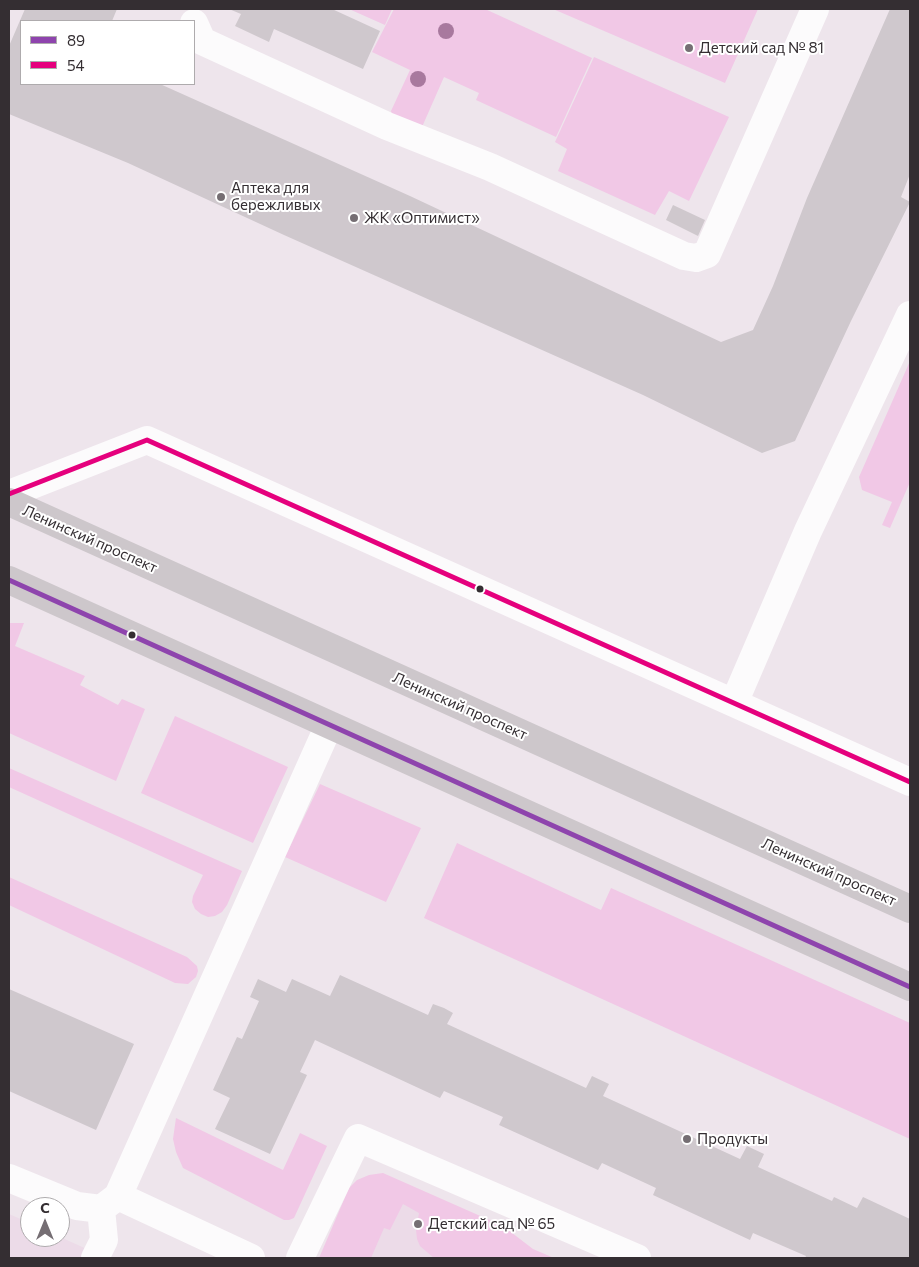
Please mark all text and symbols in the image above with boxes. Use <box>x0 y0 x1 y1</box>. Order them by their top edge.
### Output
legend <box>20 20 195 85</box>
text: 89 <box>67 31 85 49</box>
place label: Детский сад № 81 <box>699 39 824 57</box>
marker: Детский сад № 81 <box>683 42 695 54</box>
text: 54 <box>67 56 85 74</box>
place label: Аптека для бережливых <box>231 179 321 214</box>
marker: Аптека для бережливых <box>215 191 227 203</box>
place label: ЖК «Оптимист» <box>364 209 480 227</box>
marker: ЖК «Оптимист» <box>348 212 360 224</box>
street label: Ленинский проспект <box>20 501 160 577</box>
unlabelled marker <box>475 584 485 594</box>
unlabelled marker <box>127 630 137 640</box>
street label: Ленинский проспект <box>390 668 530 744</box>
street label: Ленинский проспект <box>759 834 899 910</box>
place label: Продукты <box>697 1130 768 1148</box>
marker: Продукты <box>681 1133 693 1145</box>
north arrow <box>20 1197 70 1247</box>
text: С <box>40 1199 50 1216</box>
place label: Детский сад № 65 <box>428 1215 555 1233</box>
marker: Детский сад № 65 <box>412 1218 424 1230</box>

